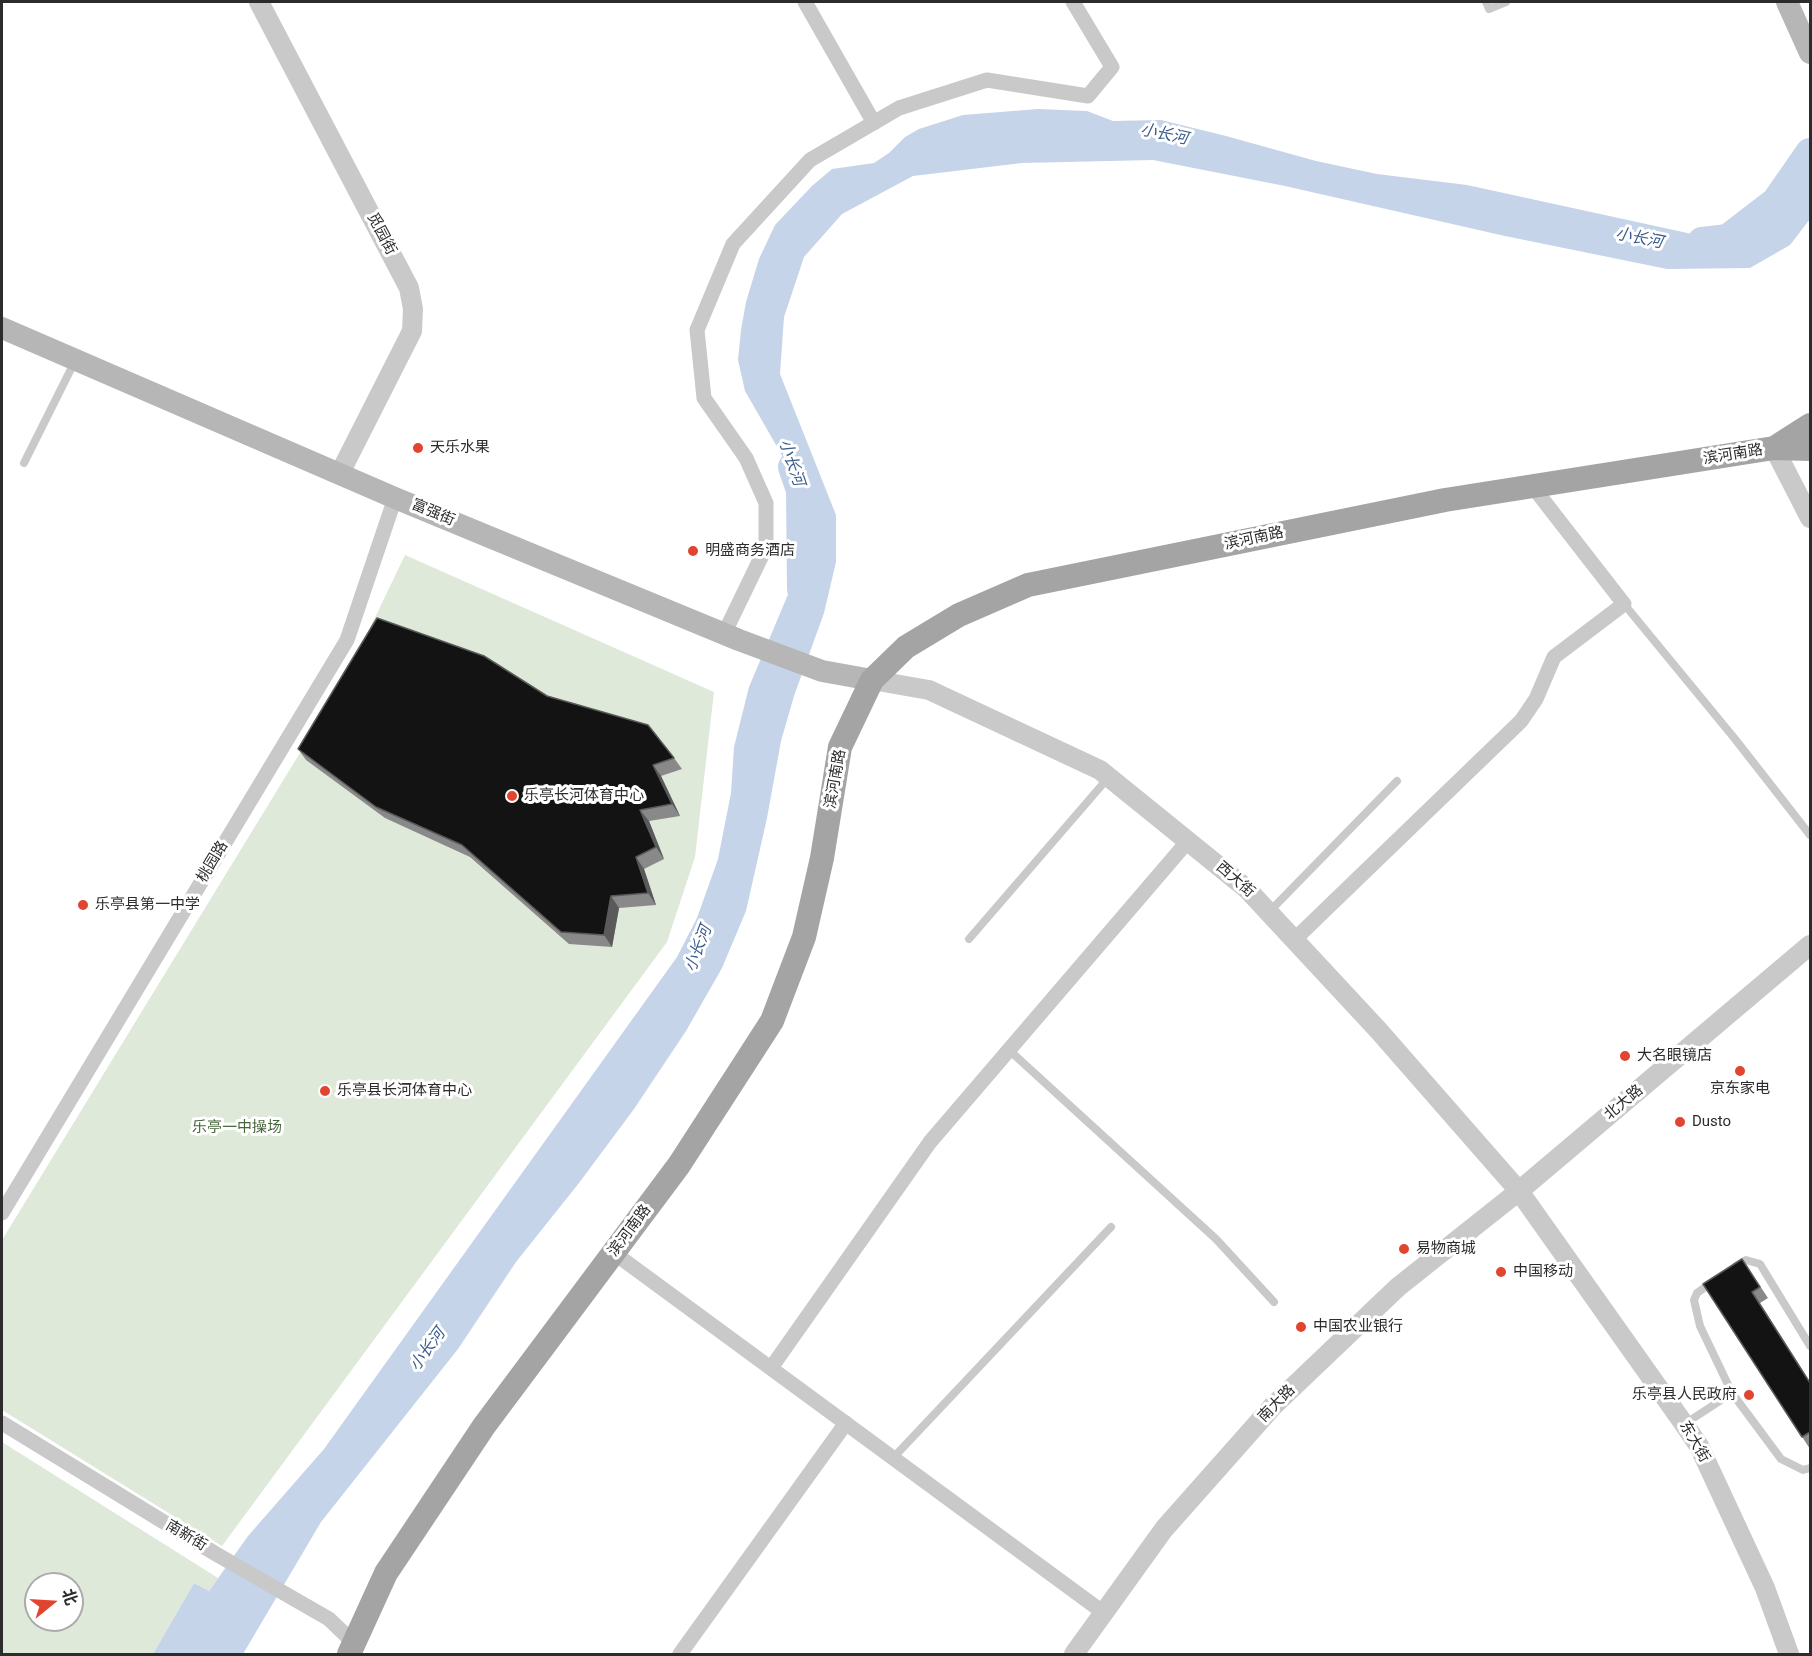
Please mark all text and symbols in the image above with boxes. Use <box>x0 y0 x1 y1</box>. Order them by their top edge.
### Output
water label: 小长河 <box>1139 121 1189 149</box>
street label: 觅园街 <box>362 210 400 258</box>
water label: 小长河 <box>1614 225 1664 253</box>
water label: 小长河 <box>774 437 808 489</box>
place label: 天乐水果 <box>430 439 490 457</box>
marker: 天乐水果 <box>411 441 425 455</box>
street label: 滨河南路 <box>1702 441 1764 469</box>
street label: 富强街 <box>409 496 457 530</box>
street label: 滨河南路 <box>1223 524 1285 554</box>
place label: 明盛商务酒店 <box>705 542 795 560</box>
marker: 明盛商务酒店 <box>686 544 700 558</box>
street label: 滨河南路 <box>822 748 850 810</box>
place label: 乐亭长河体育中心 <box>524 787 644 805</box>
marker: 乐亭长河体育中心 <box>505 789 519 803</box>
street label: 桃园路 <box>194 838 232 886</box>
street label: 西大街 <box>1212 858 1258 902</box>
place label: 乐亭县第一中学 <box>95 896 200 914</box>
marker: 乐亭县第一中学 <box>76 898 90 912</box>
water label: 小长河 <box>681 923 717 975</box>
place label: 大名眼镜店 <box>1637 1047 1712 1065</box>
marker: 大名眼镜店 <box>1618 1049 1632 1063</box>
marker: 京东家电 <box>1733 1064 1747 1078</box>
place label: 京东家电 <box>1710 1080 1770 1098</box>
place label: 乐亭县长河体育中心 <box>337 1082 472 1100</box>
street label: 北大路 <box>1601 1082 1647 1124</box>
marker: 乐亭县长河体育中心 <box>318 1084 332 1098</box>
place label: Dusto <box>1692 1113 1731 1131</box>
marker: Dusto <box>1673 1115 1687 1129</box>
park label: 乐亭一中操场 <box>192 1119 282 1137</box>
street label: 滨河南路 <box>605 1202 655 1260</box>
place label: 易物商城 <box>1416 1240 1476 1258</box>
marker: 易物商城 <box>1397 1242 1411 1256</box>
place label: 中国移动 <box>1513 1263 1573 1281</box>
marker: 中国移动 <box>1494 1265 1508 1279</box>
place label: 中国农业银行 <box>1313 1318 1403 1336</box>
marker: 中国农业银行 <box>1294 1320 1308 1334</box>
water label: 小长河 <box>406 1325 450 1375</box>
street label: 南大路 <box>1255 1382 1299 1426</box>
place label: 乐亭县人民政府 <box>1632 1386 1737 1404</box>
marker: 乐亭县人民政府 <box>1742 1388 1756 1402</box>
street label: 东大街 <box>1675 1418 1713 1466</box>
street label: 南新街 <box>162 1517 210 1555</box>
north arrow <box>24 1572 84 1632</box>
text: 北 <box>58 1586 81 1607</box>

